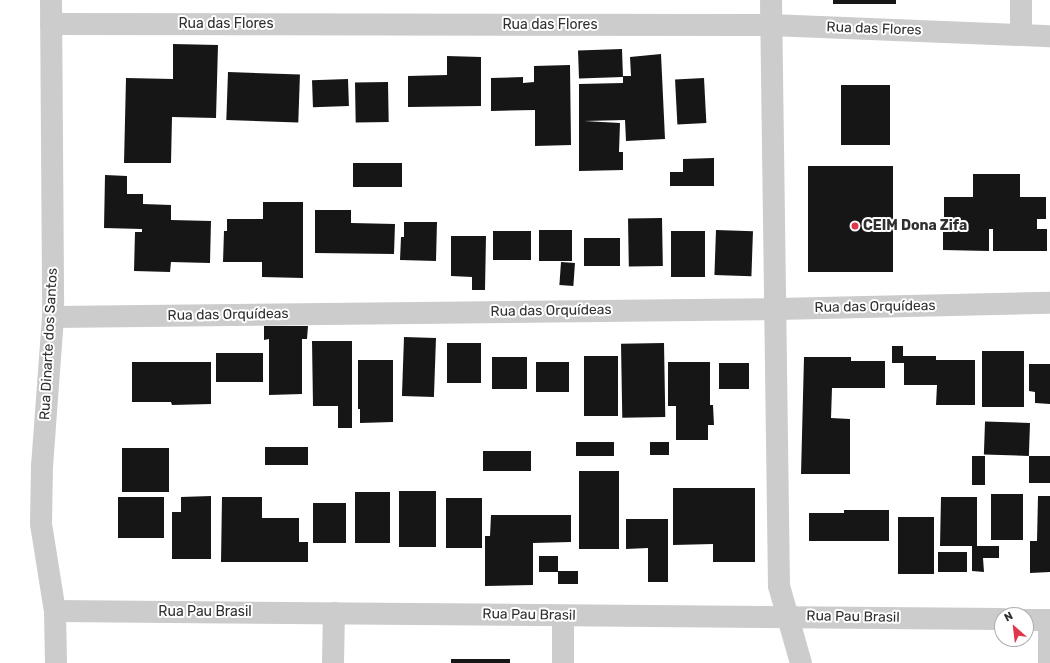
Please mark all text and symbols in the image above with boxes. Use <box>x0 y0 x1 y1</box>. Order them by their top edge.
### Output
street label: Rua das Flores <box>178 16 274 32</box>
street label: Rua das Flores <box>502 17 598 33</box>
street label: Rua das Flores <box>826 19 922 39</box>
place label: CEIM Dona Zifa <box>863 218 967 234</box>
marker: CEIM Dona Zifa <box>850 221 860 231</box>
street label: Rua Dinarte dos Santos <box>37 267 61 421</box>
street label: Rua das Orquídeas <box>814 298 936 316</box>
street label: Rua das Orquídeas <box>490 302 612 320</box>
street label: Rua das Orquídeas <box>167 306 289 324</box>
street label: Rua Pau Brasil <box>158 604 252 620</box>
street label: Rua Pau Brasil <box>482 606 576 624</box>
north arrow <box>994 607 1034 647</box>
street label: Rua Pau Brasil <box>806 608 900 626</box>
text: N <box>1002 609 1015 624</box>

